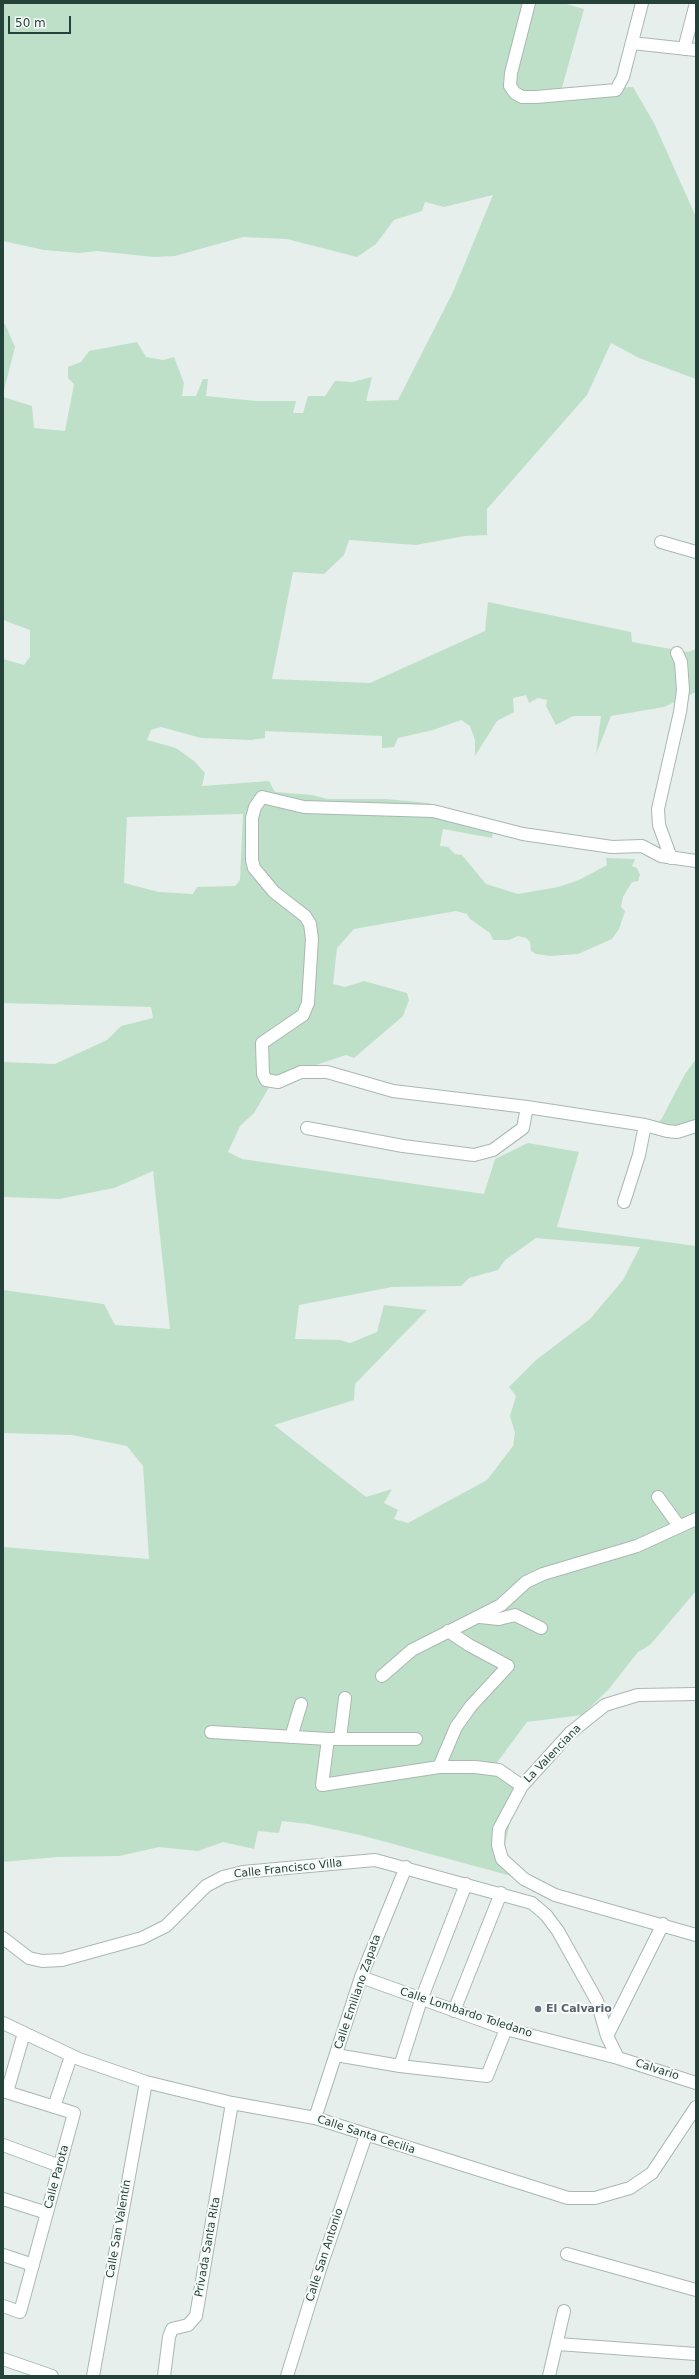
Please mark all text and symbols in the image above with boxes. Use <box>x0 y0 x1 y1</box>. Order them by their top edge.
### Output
scale bar <box>10 8 73 34</box>
text: 50 m <box>15 16 46 30</box>
street label: La Valenciana <box>522 1722 584 1786</box>
street label: Calle Francisco Villa <box>233 1857 343 1881</box>
street label: Calle Emiliano Zapata <box>332 1933 384 2051</box>
street label: Calle Lombardo Toledano <box>398 1985 534 2041</box>
place label: El Calvario <box>546 2002 612 2016</box>
marker: El Calvario <box>533 2004 543 2014</box>
street label: Calvario <box>634 2057 680 2083</box>
street label: Calle Santa Cecilia <box>315 2113 417 2157</box>
street label: Calle Parota <box>42 2144 72 2210</box>
street label: Calle San Valentín <box>104 2179 134 2279</box>
street label: Privada Santa Rita <box>193 2196 223 2298</box>
street label: Calle San Antonio <box>304 2207 346 2303</box>

